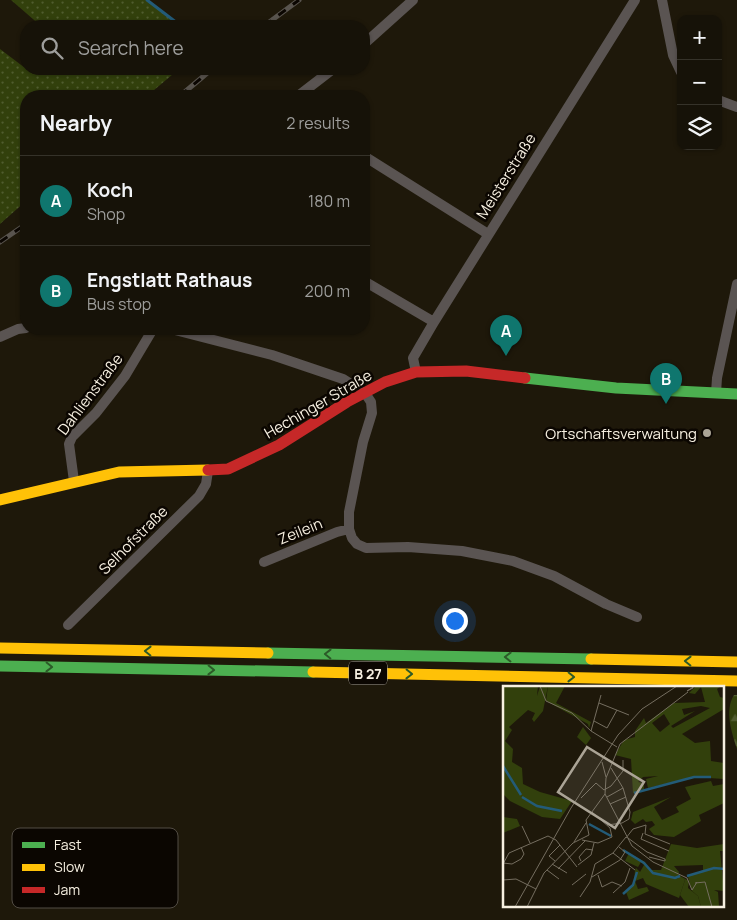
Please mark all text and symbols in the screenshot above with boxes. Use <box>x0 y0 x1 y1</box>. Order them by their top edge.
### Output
map controls <box>677 15 722 150</box>
button: + <box>677 15 722 60</box>
search box <box>20 20 370 75</box>
icon: search <box>38 34 66 62</box>
text: Search here <box>78 35 184 61</box>
button: − <box>677 60 722 105</box>
button: layers <box>677 105 722 150</box>
text: Nearby <box>40 109 112 137</box>
text: 2 results <box>286 112 350 134</box>
street label: Meisterstraße <box>471 129 541 223</box>
text: Koch <box>87 177 133 203</box>
text: A <box>51 190 61 212</box>
text: 180 m <box>308 190 350 212</box>
text: Shop <box>87 203 125 225</box>
text: Engstlatt Rathaus <box>87 267 252 293</box>
text: B <box>51 280 61 302</box>
text: 200 m <box>305 280 350 302</box>
text: Bus stop <box>87 293 151 315</box>
pin: A <box>490 315 522 356</box>
street label: Dahlienstraße <box>52 349 128 439</box>
pin: B <box>650 363 682 404</box>
street label: Hechinger Straße <box>260 365 376 443</box>
place label: Ortschaftsverwaltung <box>545 423 697 444</box>
marker: Ortschaftsverwaltung <box>701 427 713 439</box>
street label: Selhofstraße <box>94 501 172 579</box>
street label: Zeilein <box>275 513 325 549</box>
your location <box>442 608 468 634</box>
one-way arrow <box>144 645 152 656</box>
one-way arrow <box>324 649 332 659</box>
one-way arrow <box>504 652 512 663</box>
one-way arrow <box>684 656 692 666</box>
one-way arrow <box>45 661 53 672</box>
road number: B 27 <box>349 661 387 684</box>
one-way arrow <box>208 665 215 675</box>
one-way arrow <box>405 669 413 679</box>
one-way arrow <box>568 672 575 682</box>
inset map <box>503 686 724 908</box>
legend <box>12 828 178 908</box>
text: Fast <box>54 835 82 854</box>
text: Slow <box>54 857 85 876</box>
text: Jam <box>54 880 80 899</box>

